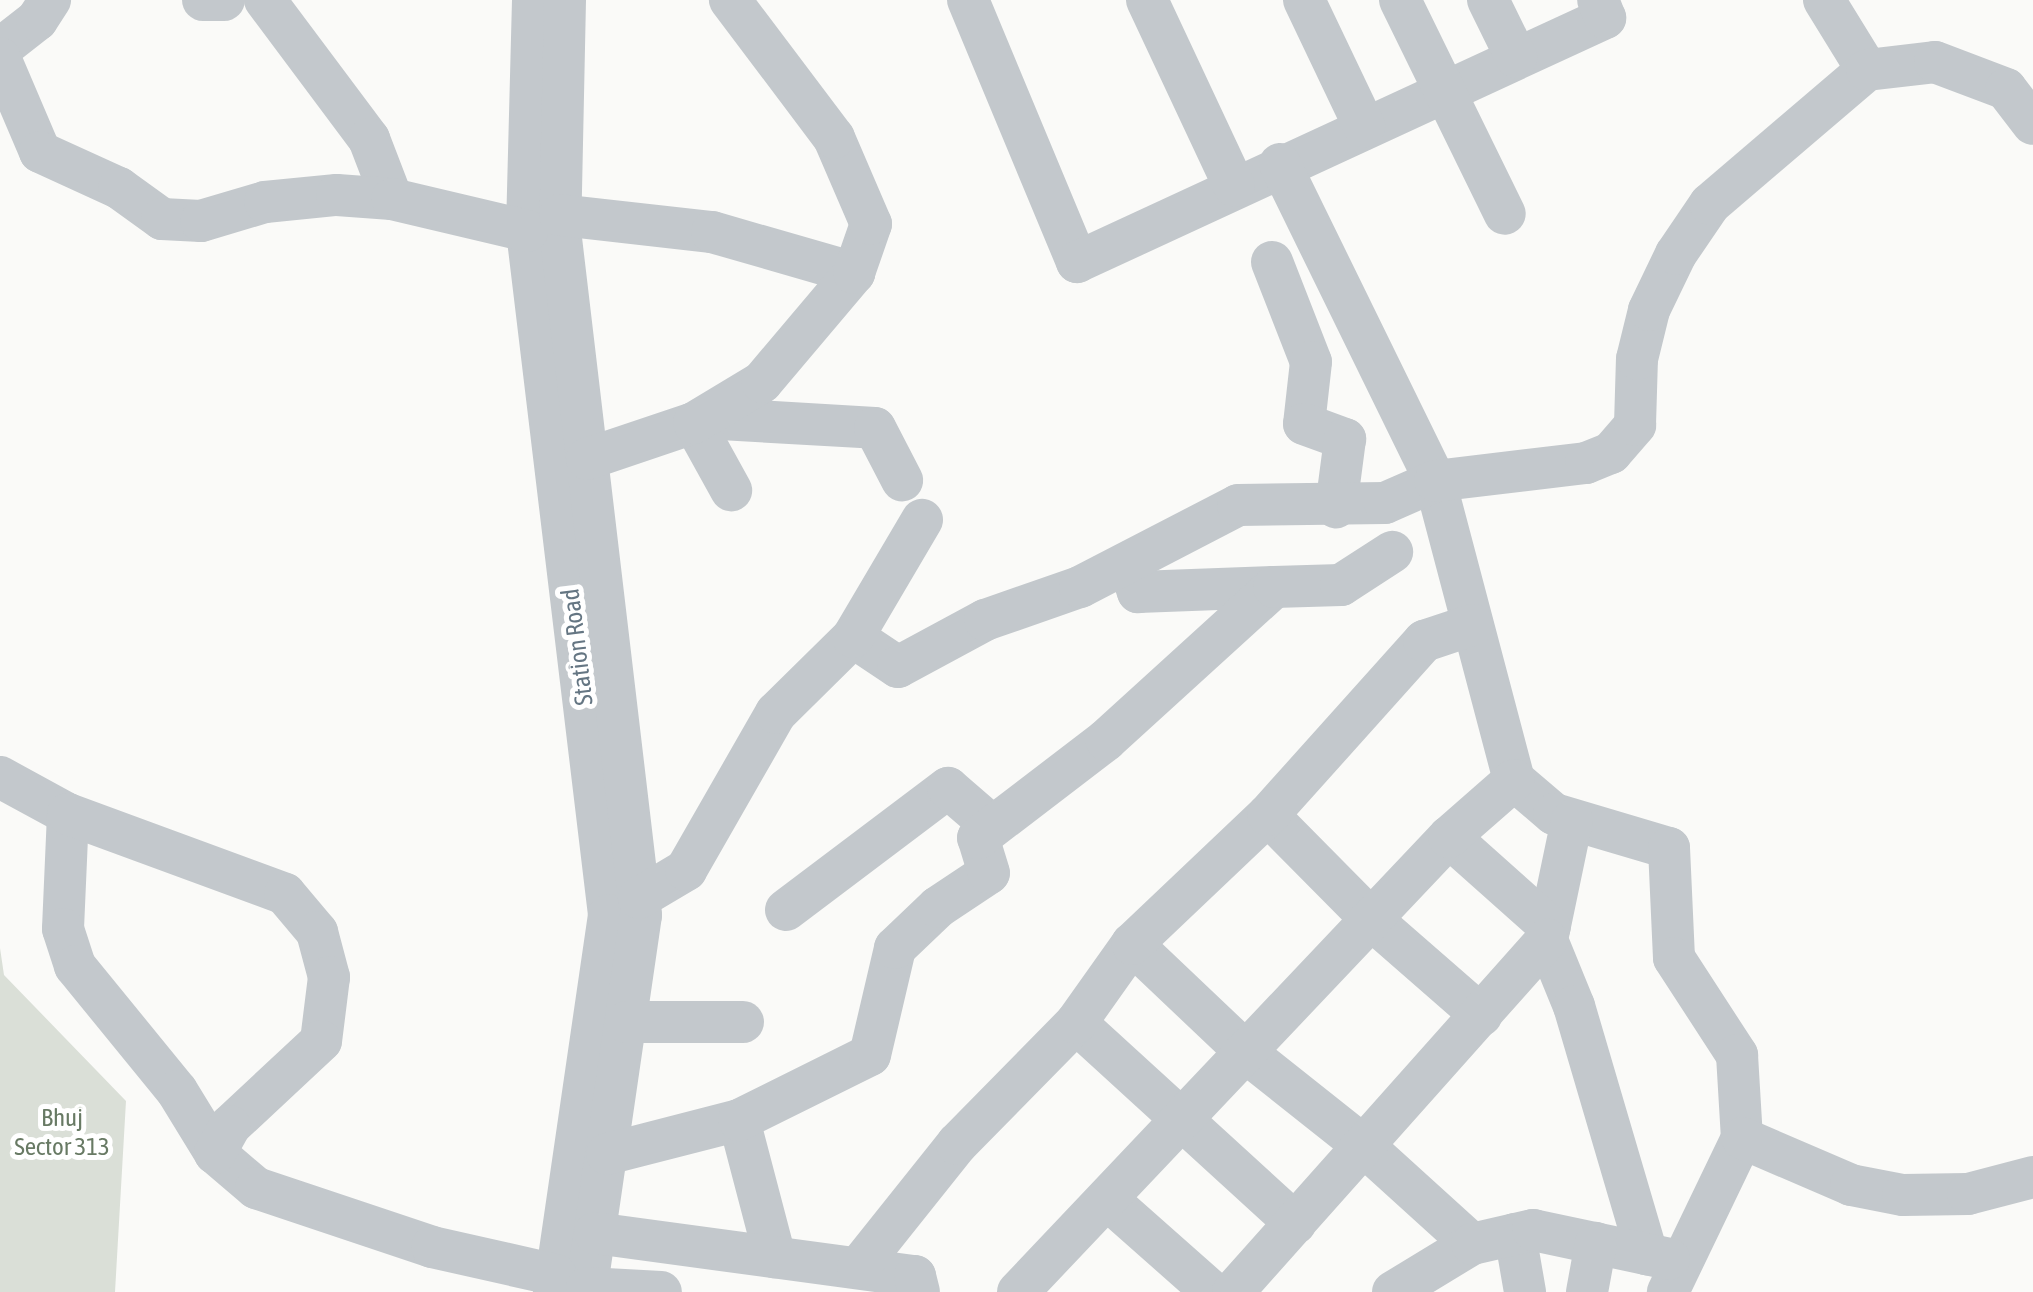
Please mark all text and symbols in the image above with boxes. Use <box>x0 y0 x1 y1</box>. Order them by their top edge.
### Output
street label: Station Road <box>555 587 599 707</box>
park label: Bhuj Sector 313 <box>14 1103 110 1162</box>

